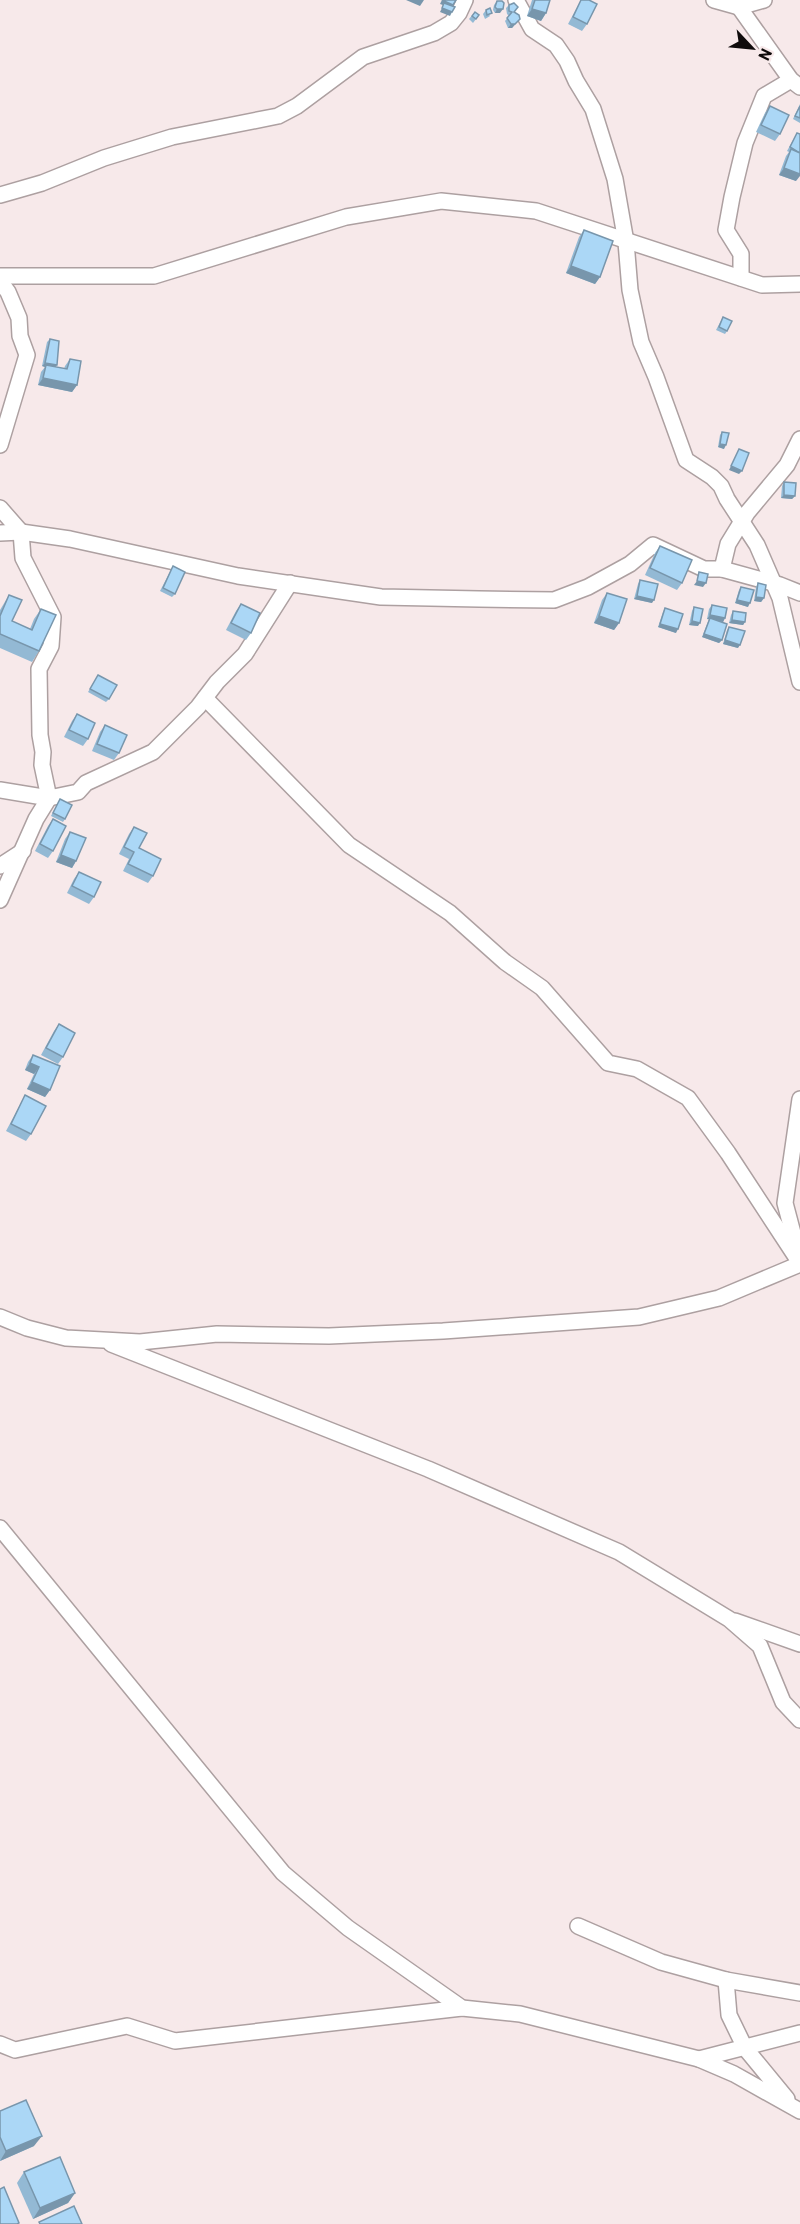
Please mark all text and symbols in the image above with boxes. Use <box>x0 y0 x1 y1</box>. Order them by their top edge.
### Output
north arrow <box>722 18 782 78</box>
text: N <box>755 46 777 64</box>

